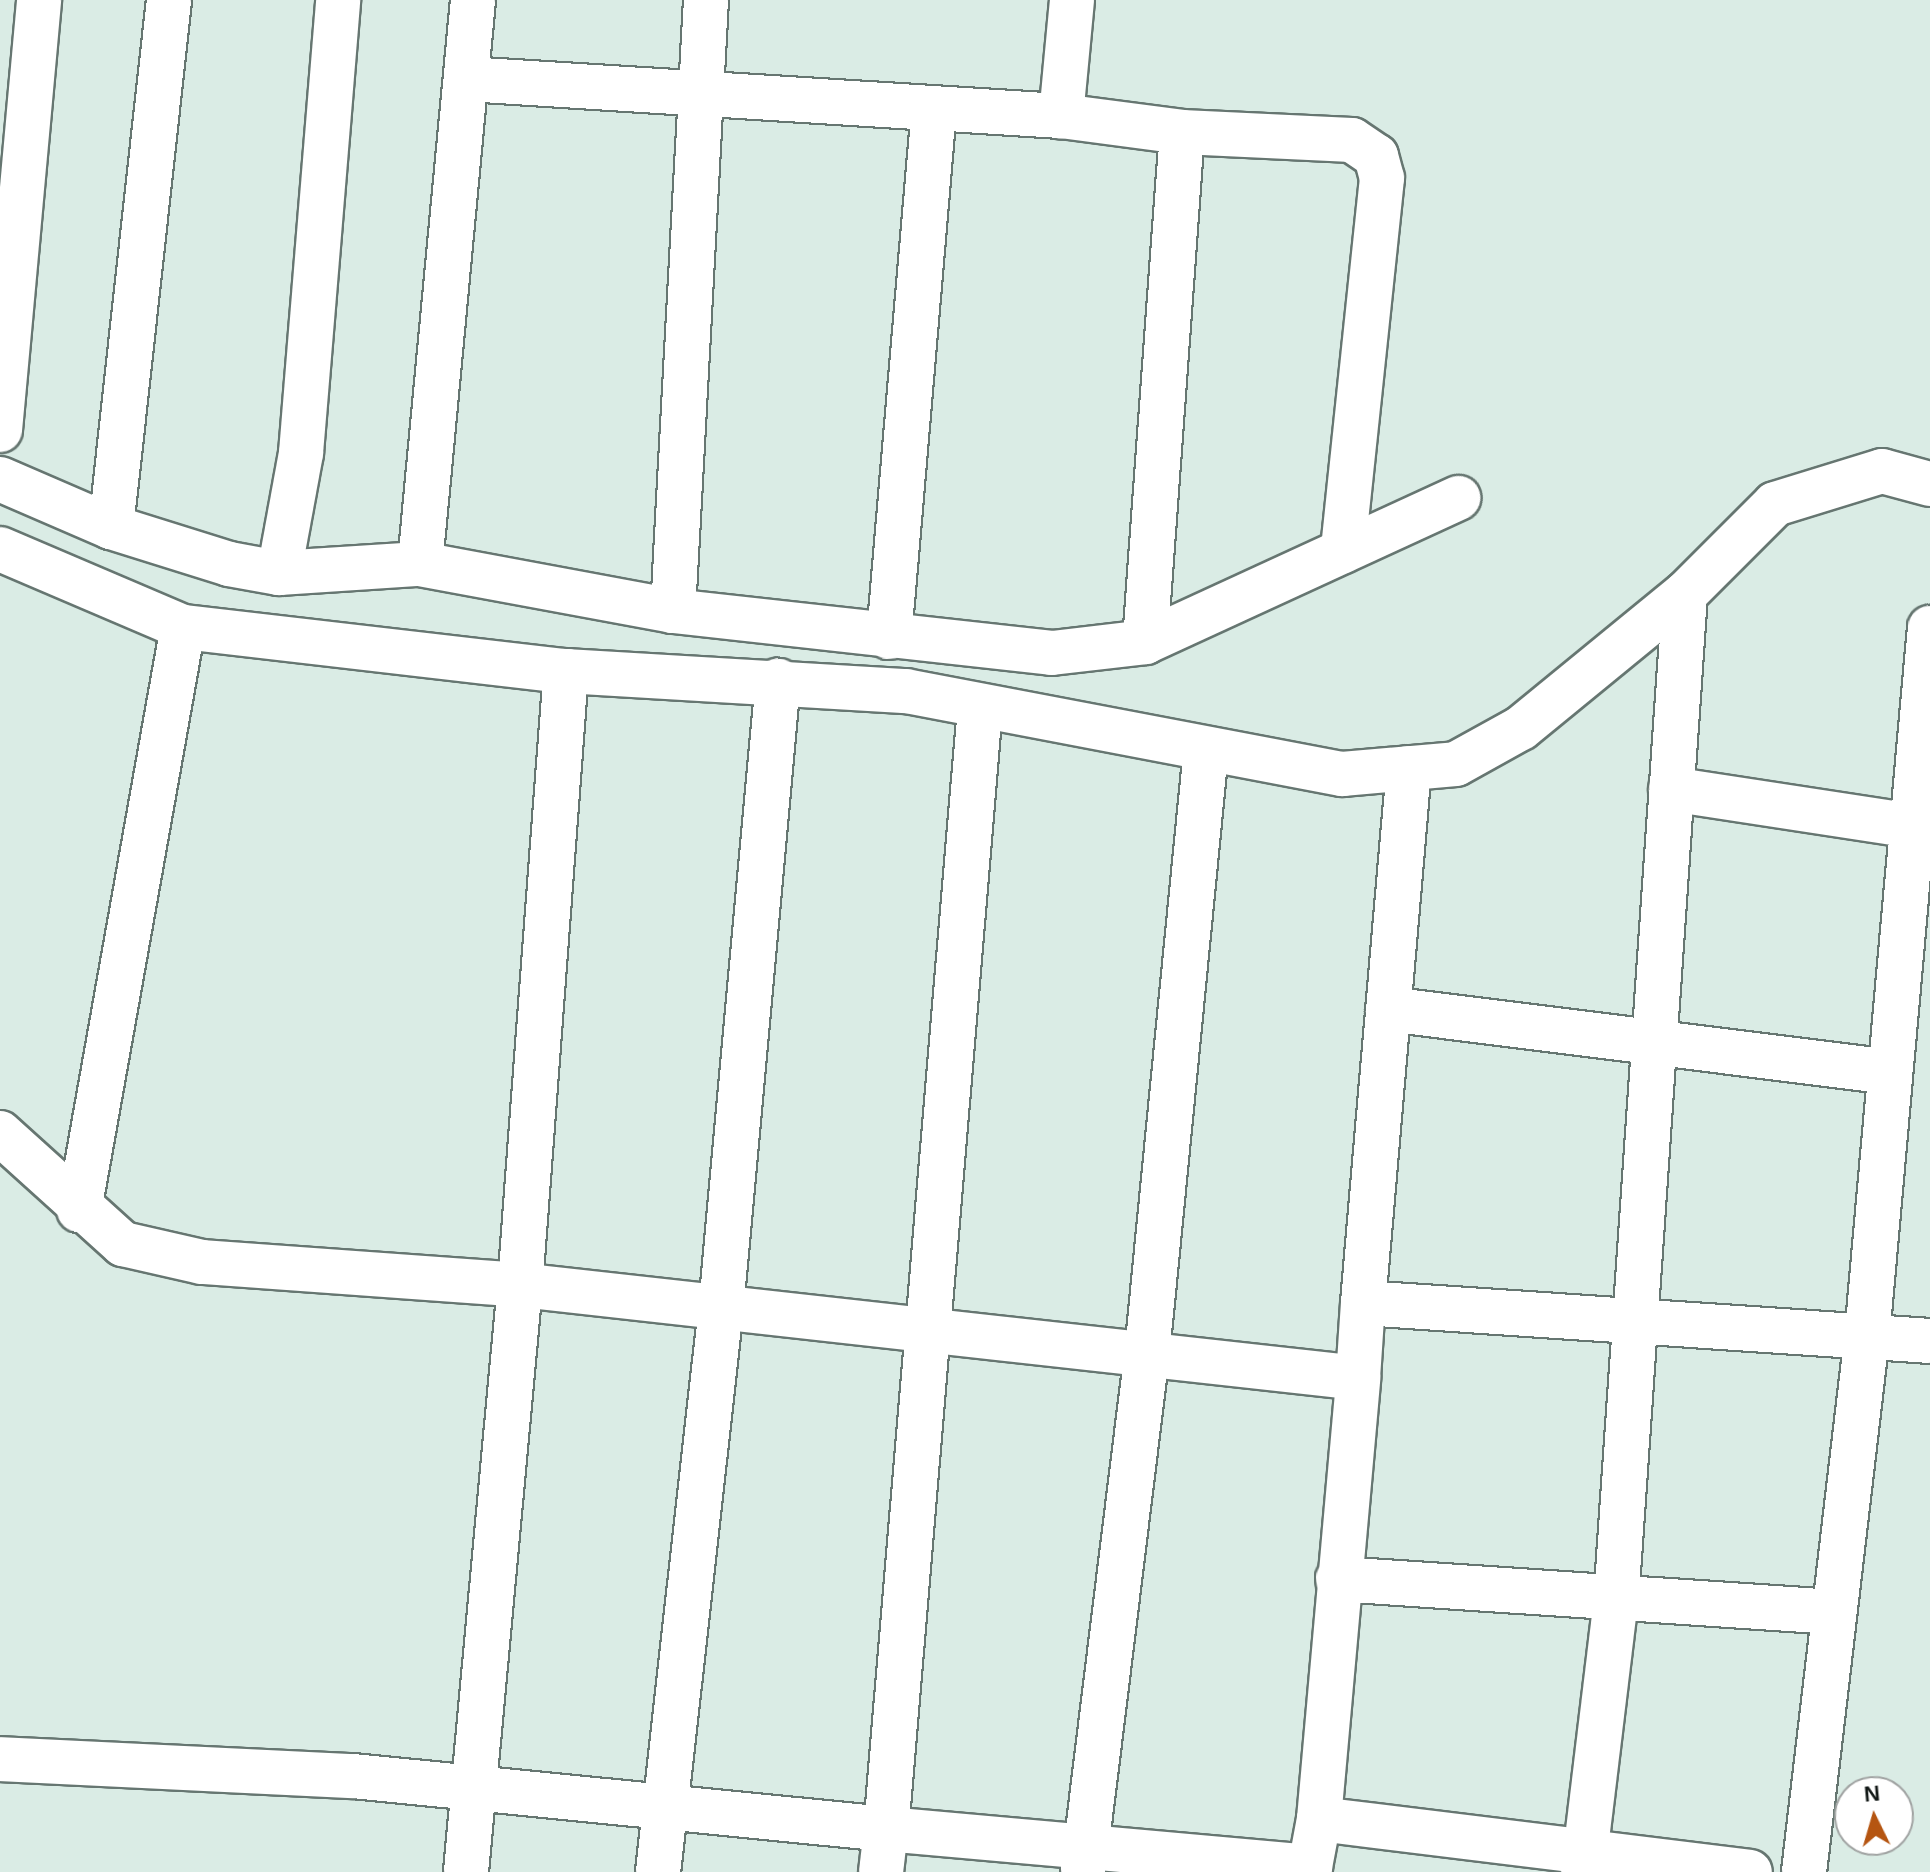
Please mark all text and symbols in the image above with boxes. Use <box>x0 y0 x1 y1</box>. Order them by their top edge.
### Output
north arrow <box>1834 1776 1914 1856</box>
text: N <box>1863 1780 1881 1807</box>

